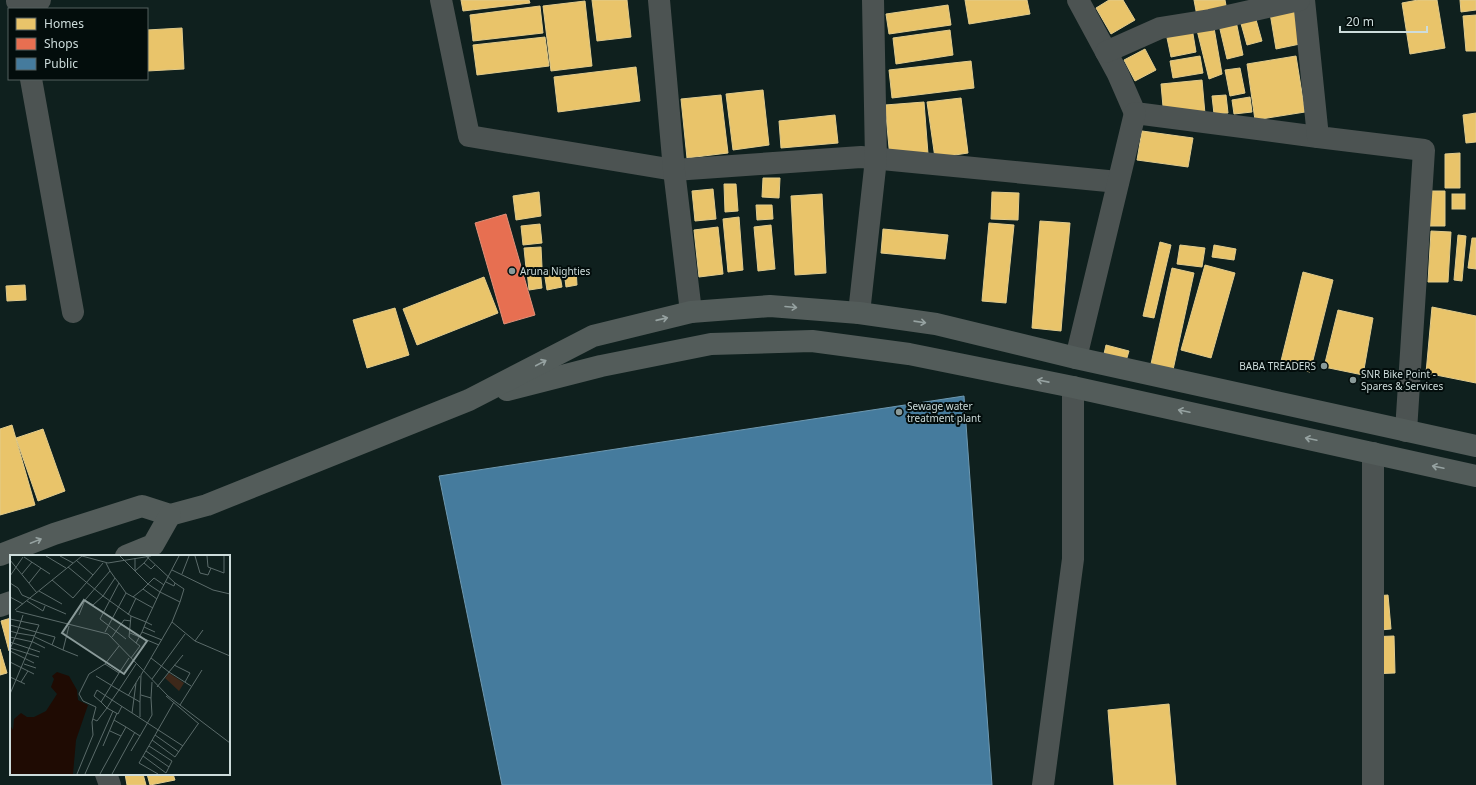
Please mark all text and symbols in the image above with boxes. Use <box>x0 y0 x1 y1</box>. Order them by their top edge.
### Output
legend <box>8 8 148 80</box>
scale bar <box>1340 8 1427 34</box>
text: 20 m <box>1346 13 1374 30</box>
text: Homes <box>44 15 84 32</box>
text: Shops <box>44 35 79 52</box>
text: Public <box>44 55 78 72</box>
place label: Aruna Nighties <box>520 264 590 278</box>
marker: Aruna Nighties <box>507 266 517 276</box>
one-way arrow <box>784 304 797 311</box>
one-way arrow <box>656 315 669 322</box>
one-way arrow <box>913 318 926 326</box>
one-way arrow <box>535 358 547 366</box>
place label: BABA TREADERS <box>1239 359 1317 373</box>
marker: BABA TREADERS <box>1319 361 1329 371</box>
place label: SNR Bike Point - Spares & Services <box>1361 367 1443 393</box>
marker: SNR Bike Point - Spares & Services <box>1348 375 1358 385</box>
one-way arrow <box>1037 377 1050 385</box>
place label: Sewage water treatment plant <box>907 399 981 425</box>
marker: Sewage water treatment plant <box>894 407 904 417</box>
one-way arrow <box>1178 407 1191 415</box>
one-way arrow <box>1305 435 1318 443</box>
one-way arrow <box>1432 463 1445 471</box>
one-way arrow <box>30 537 42 545</box>
inset map <box>10 555 230 775</box>

